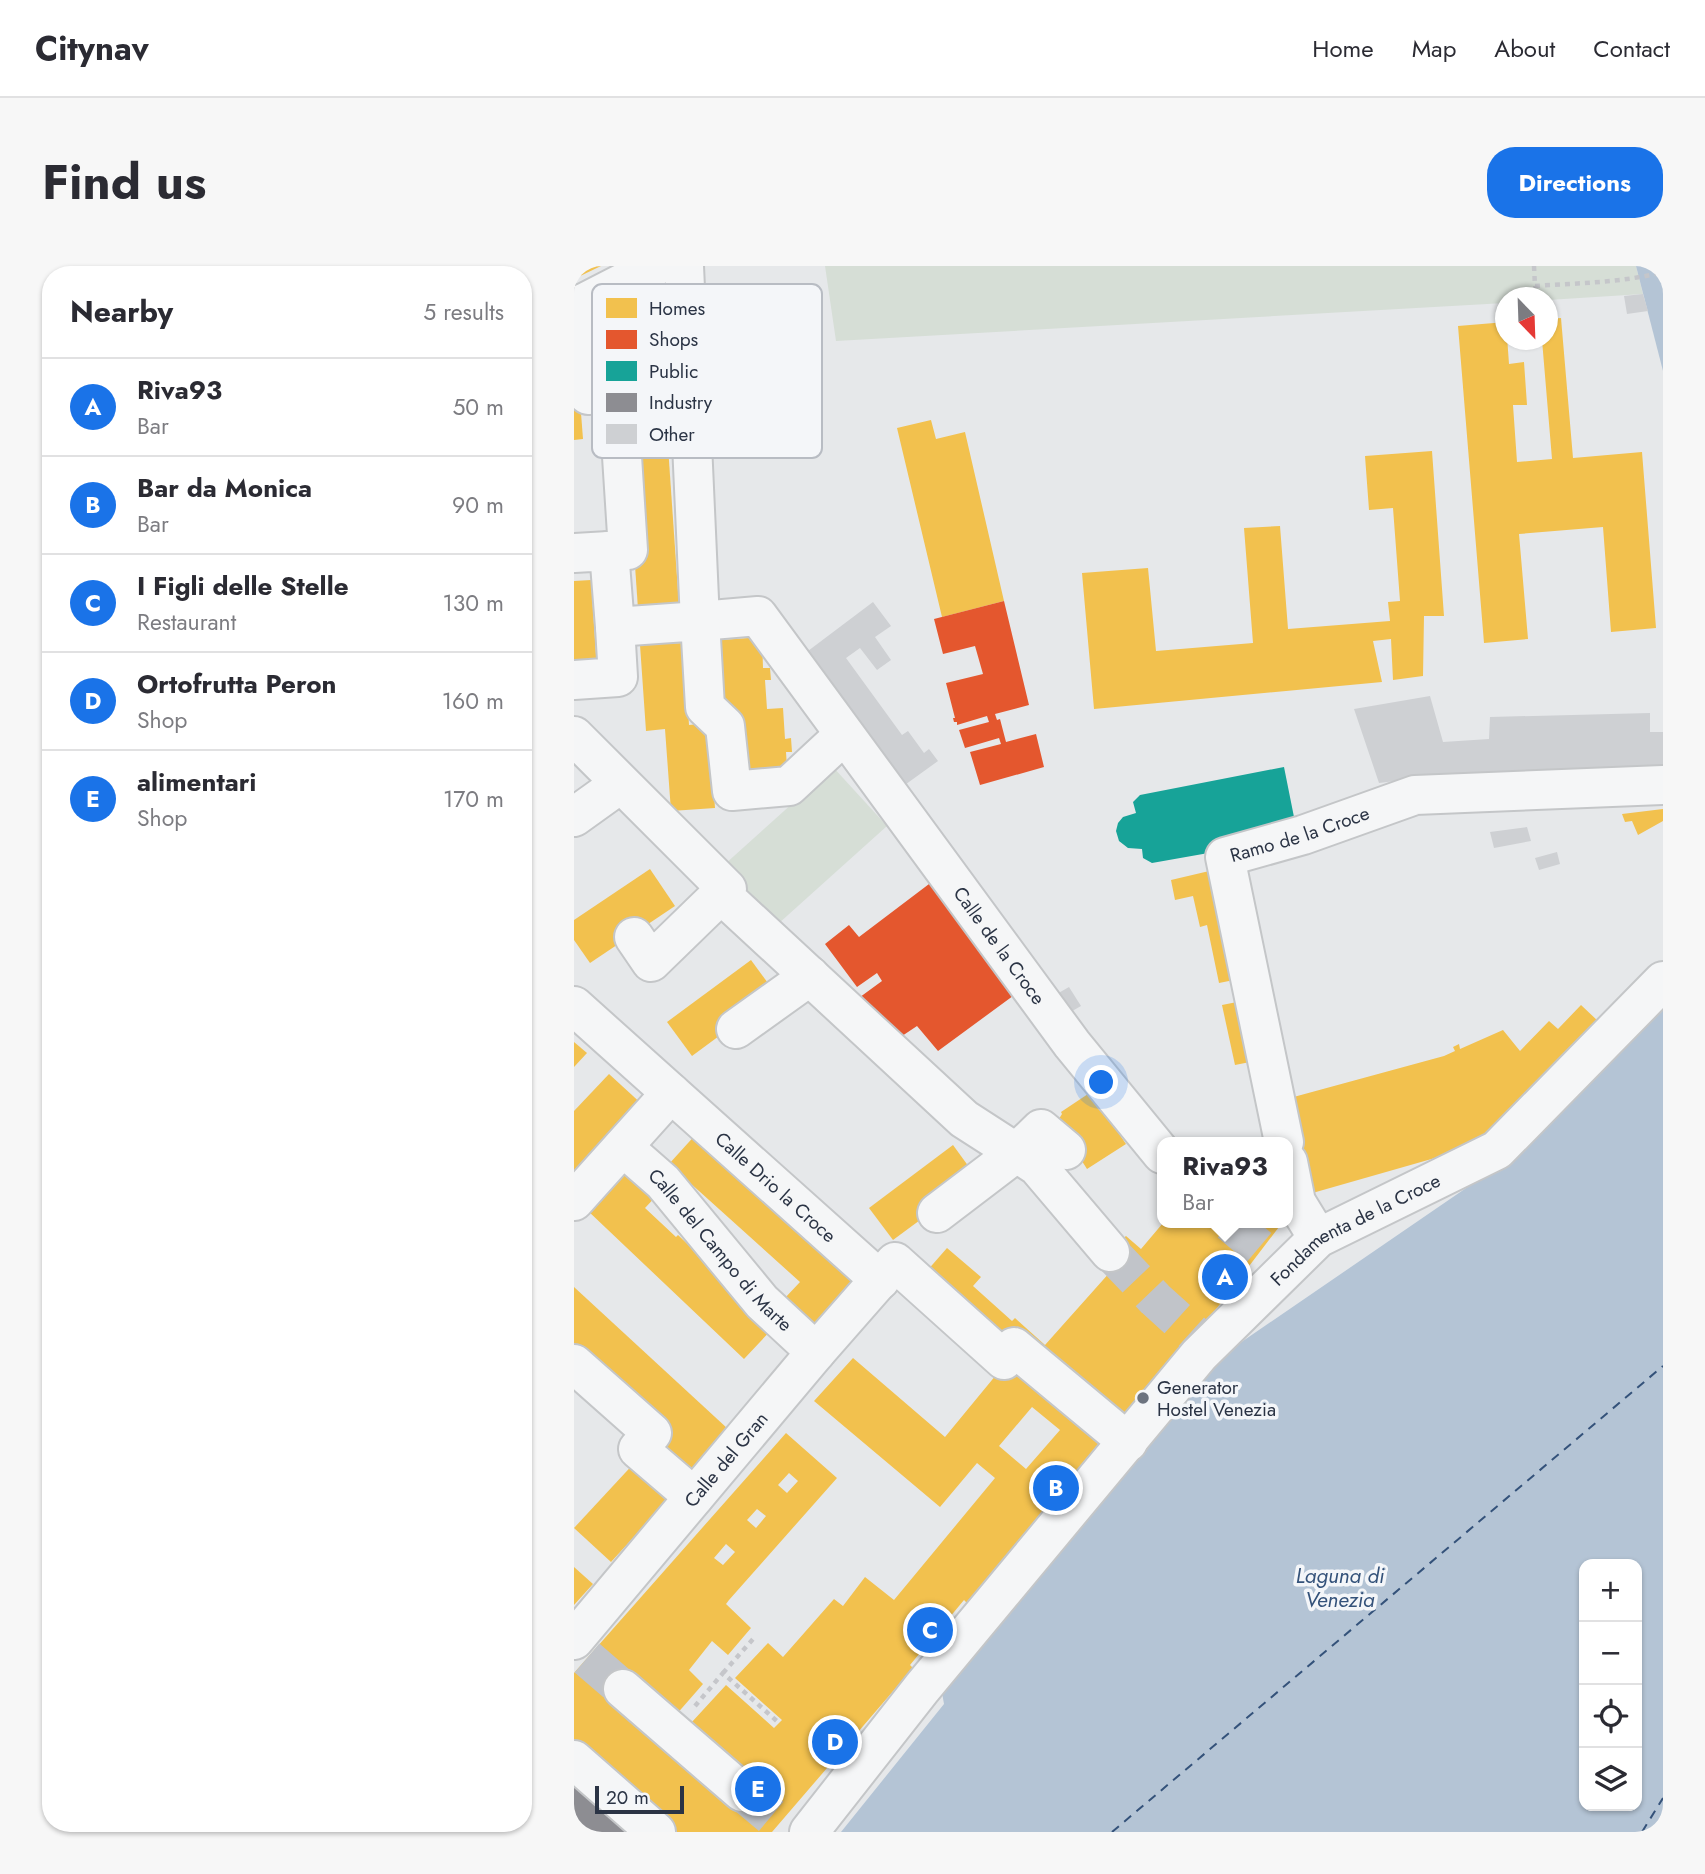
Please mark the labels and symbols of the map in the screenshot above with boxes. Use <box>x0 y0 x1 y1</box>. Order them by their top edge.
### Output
legend <box>592 284 822 458</box>
north arrow <box>1495 287 1558 350</box>
text: Homes <box>649 295 706 322</box>
text: Shops <box>649 326 699 353</box>
text: Public <box>649 358 698 385</box>
text: Industry <box>649 389 713 416</box>
text: Other <box>649 421 695 448</box>
street label: Ramo de la Croce <box>1227 799 1373 869</box>
street label: Calle de la Croce <box>947 881 1052 1010</box>
your location <box>1084 1065 1118 1099</box>
street label: Calle Drio la Croce <box>709 1126 842 1249</box>
street label: Calle del Campo di Marte <box>642 1162 798 1338</box>
street label: Fondamenta de la Croce <box>1264 1167 1445 1292</box>
pin: A <box>1202 1251 1248 1303</box>
place label: Generator Hostel Venezia <box>1157 1374 1276 1423</box>
marker: Generator Hostel Venezia <box>1135 1390 1151 1406</box>
street label: Calle del Gran <box>678 1406 774 1513</box>
pin: B <box>1033 1462 1079 1514</box>
water label: Laguna di Venezia <box>1296 1561 1385 1615</box>
pin: C <box>907 1604 953 1656</box>
pin: D <box>812 1716 858 1768</box>
pin: E <box>735 1763 781 1815</box>
scale bar <box>595 1783 684 1815</box>

